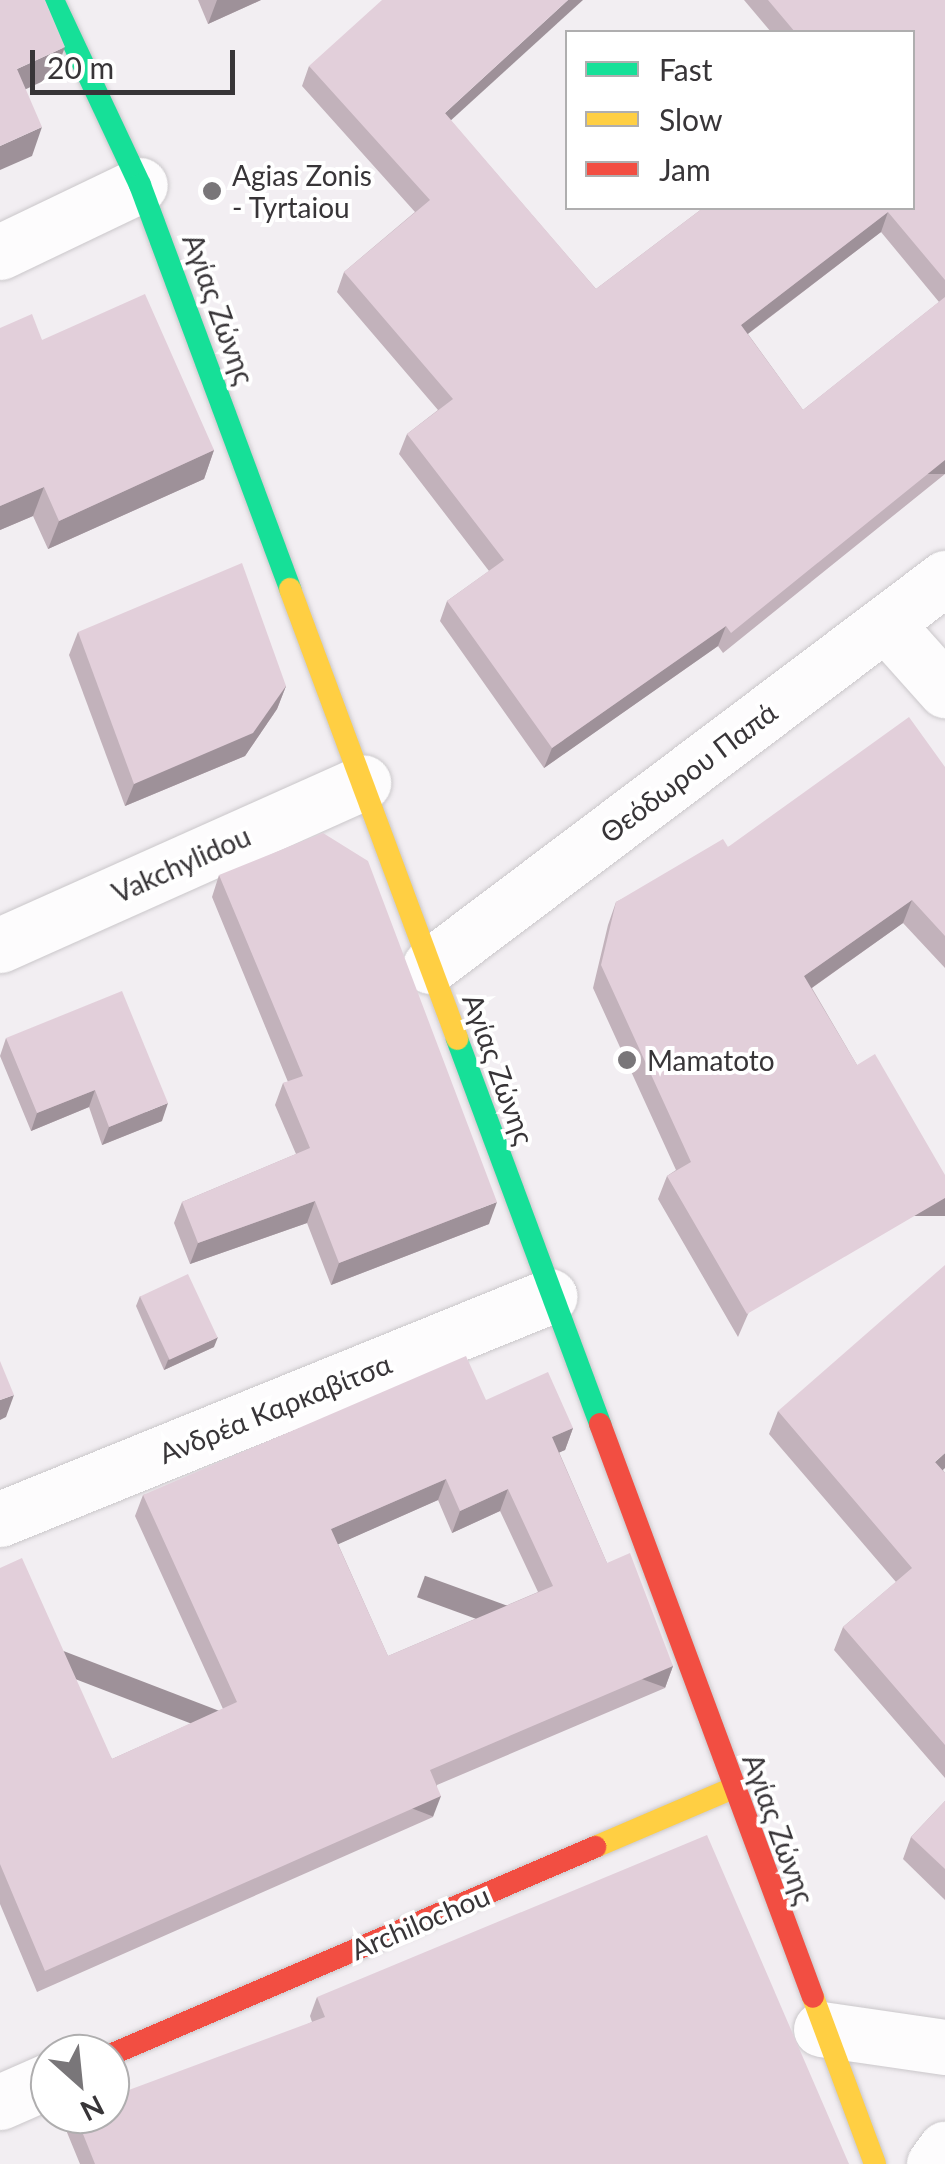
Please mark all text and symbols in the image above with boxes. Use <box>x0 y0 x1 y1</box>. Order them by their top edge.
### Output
scale bar <box>35 30 240 92</box>
legend <box>565 30 915 210</box>
text: 20 m <box>47 49 114 85</box>
text: Fast <box>659 51 713 87</box>
text: Slow <box>659 101 722 137</box>
text: Jam <box>659 151 711 187</box>
place label: Agias Zonis - Tyrtaiou <box>232 158 372 224</box>
marker: Agias Zonis - Tyrtaiou <box>201 180 223 202</box>
street label: Αγίας Ζώνης <box>176 229 262 389</box>
street label: Θεόδωρου Παπά <box>593 695 783 849</box>
street label: Vakchylidou <box>107 819 255 909</box>
street label: Αγίας Ζώνης <box>456 989 542 1149</box>
place label: Mamatoto <box>647 1043 775 1077</box>
marker: Mamatoto <box>616 1049 638 1071</box>
street label: Ανδρέα Καρκαβίτσα <box>154 1346 396 1470</box>
street label: Αγίας Ζώνης <box>736 1749 822 1909</box>
street label: Archilochou <box>346 1878 494 1966</box>
north arrow <box>30 2034 130 2134</box>
text: N <box>75 2089 110 2129</box>

